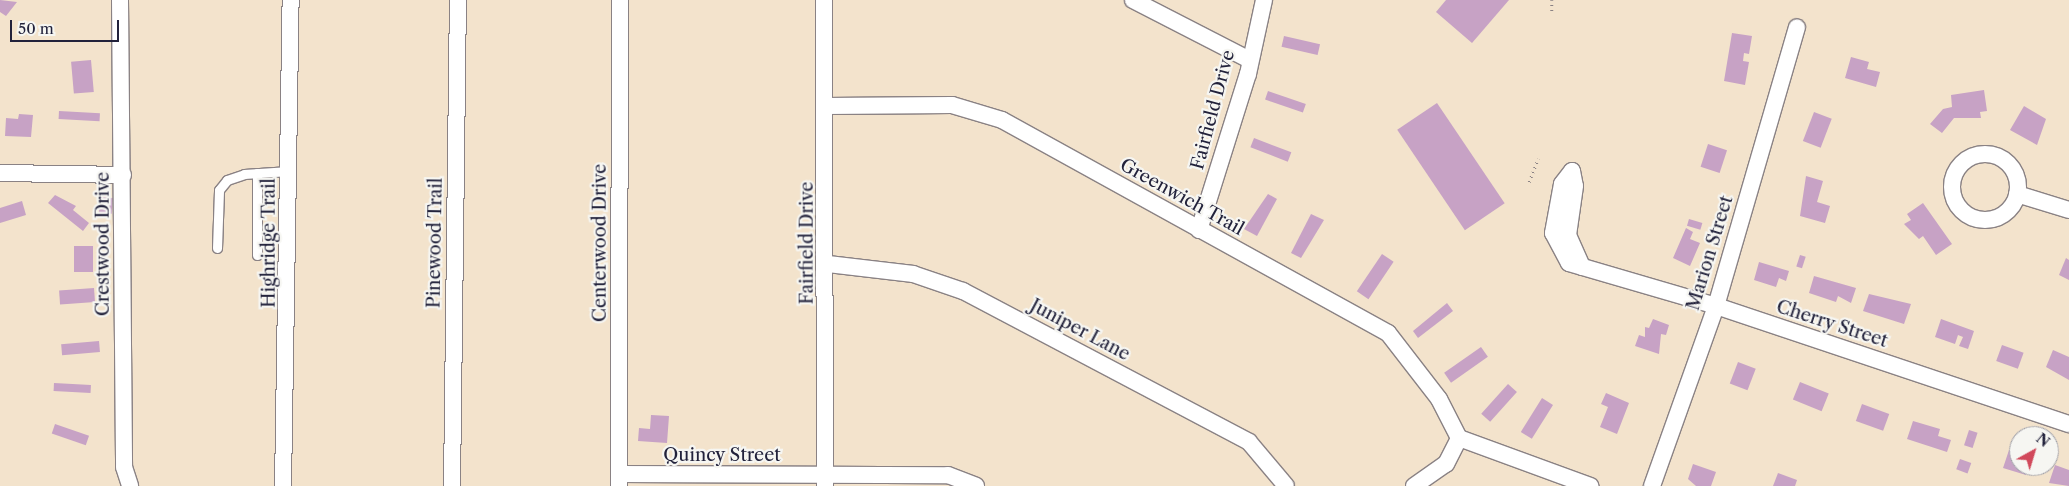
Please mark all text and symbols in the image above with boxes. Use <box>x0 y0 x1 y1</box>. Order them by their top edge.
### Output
scale bar <box>12 10 121 42</box>
text: 50 m <box>18 19 54 38</box>
street label: Fairfield Drive <box>1187 48 1239 172</box>
street label: Greenwich Trail <box>1116 154 1248 240</box>
street label: Centerwood Drive <box>589 164 611 322</box>
street label: Crestwood Drive <box>92 172 114 316</box>
street label: Pinewood Trail <box>423 177 447 309</box>
street label: Highridge Trail <box>258 178 280 308</box>
street label: Fairfield Drive <box>796 182 818 304</box>
street label: Marion Street <box>1682 193 1738 313</box>
street label: Juniper Lane <box>1026 295 1134 365</box>
street label: Cherry Street <box>1773 296 1891 352</box>
north arrow <box>2009 426 2059 476</box>
text: N <box>2032 429 2053 451</box>
street label: Quincy Street <box>663 444 781 466</box>

